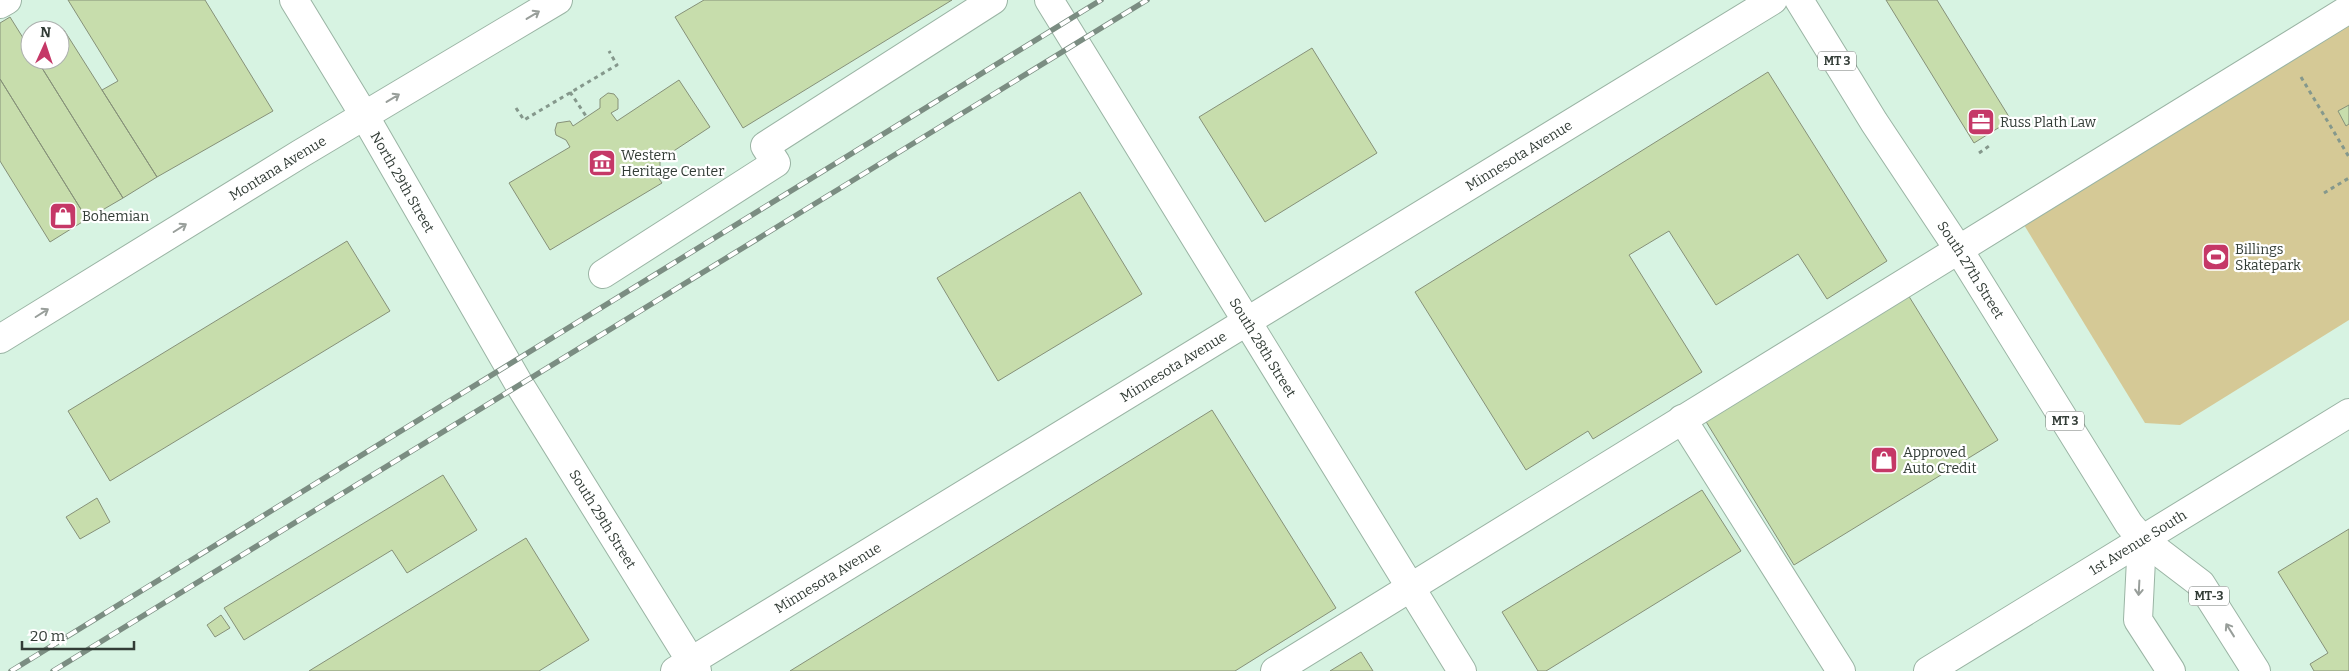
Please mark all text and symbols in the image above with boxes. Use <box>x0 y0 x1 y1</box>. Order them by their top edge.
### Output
one-way arrow <box>525 9 540 19</box>
north arrow <box>20 20 70 70</box>
text: N <box>40 24 52 41</box>
road number: MT 3 <box>1818 51 1856 70</box>
one-way arrow <box>386 92 400 102</box>
office icon: Russ Plath Law <box>1966 107 1996 137</box>
place label: Russ Plath Law <box>2000 114 2097 131</box>
street label: Minnesota Avenue <box>1463 117 1575 195</box>
street label: North 29th Street <box>366 129 438 236</box>
street label: Montana Avenue <box>226 132 329 205</box>
place label: Western Heritage Center <box>621 147 724 180</box>
museum icon: Western Heritage Center <box>587 148 617 178</box>
shop icon: Bohemian <box>48 201 78 231</box>
place label: Bohemian <box>82 208 149 225</box>
street label: South 27th Street <box>1933 218 2008 322</box>
one-way arrow <box>172 223 186 233</box>
place label: Billings Skatepark <box>2235 241 2301 274</box>
sports icon: Billings Skatepark <box>2201 242 2231 272</box>
street label: South 28th Street <box>1225 295 1299 400</box>
one-way arrow <box>34 308 48 318</box>
street label: Minnesota Avenue <box>1117 328 1230 406</box>
road number: MT 3 <box>2046 412 2084 431</box>
place label: Approved Auto Credit <box>1903 444 1977 477</box>
shop icon: Approved Auto Credit <box>1869 445 1899 475</box>
street label: South 29th Street <box>565 467 639 572</box>
street label: 1st Avenue South <box>2086 506 2190 579</box>
street label: Minnesota Avenue <box>772 539 884 617</box>
one-way arrow <box>2135 580 2144 596</box>
road number: MT-3 <box>2189 586 2229 606</box>
scale bar <box>22 618 135 650</box>
one-way arrow <box>2225 623 2235 637</box>
text: 20 m <box>30 627 66 645</box>

